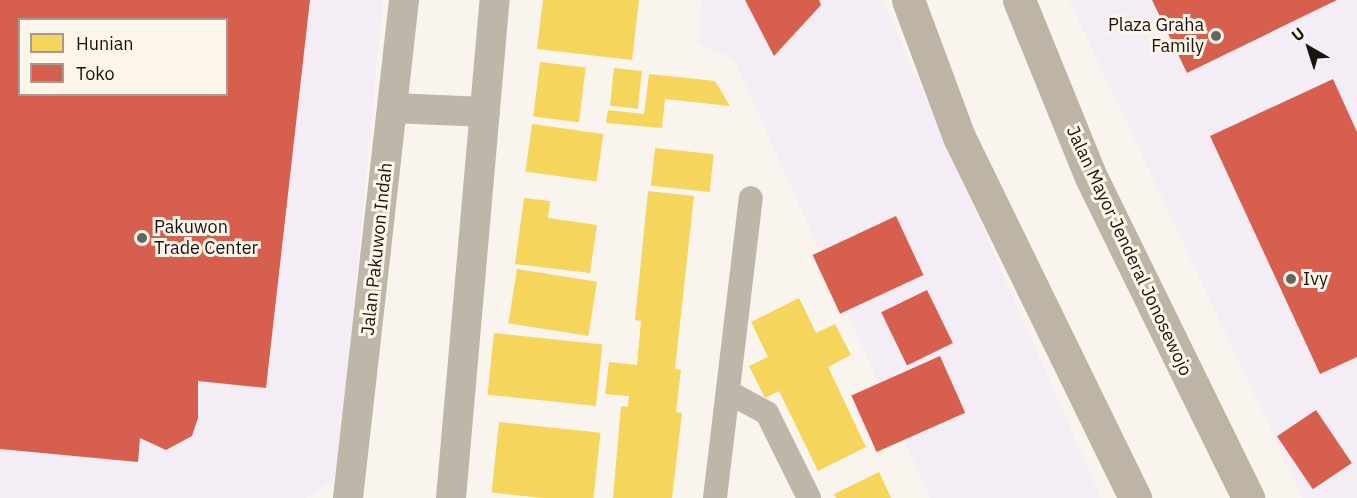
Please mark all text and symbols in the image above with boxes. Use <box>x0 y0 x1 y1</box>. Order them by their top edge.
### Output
place label: Plaza Graha Family <box>1108 15 1204 57</box>
legend <box>18 18 228 96</box>
north arrow <box>1279 18 1339 78</box>
text: U <box>1287 23 1308 45</box>
marker: Plaza Graha Family <box>1209 29 1223 43</box>
text: Hunian <box>76 32 134 55</box>
text: Toko <box>76 62 114 85</box>
street label: Jalan Mayor Jenderal Jonosewojo <box>1061 123 1197 379</box>
street label: Jalan Pakuwon Indah <box>357 162 397 336</box>
place label: Pakuwon Trade Center <box>154 217 258 260</box>
marker: Pakuwon Trade Center <box>135 231 149 245</box>
place label: Ivy <box>1303 268 1328 290</box>
marker: Ivy <box>1284 272 1298 286</box>

